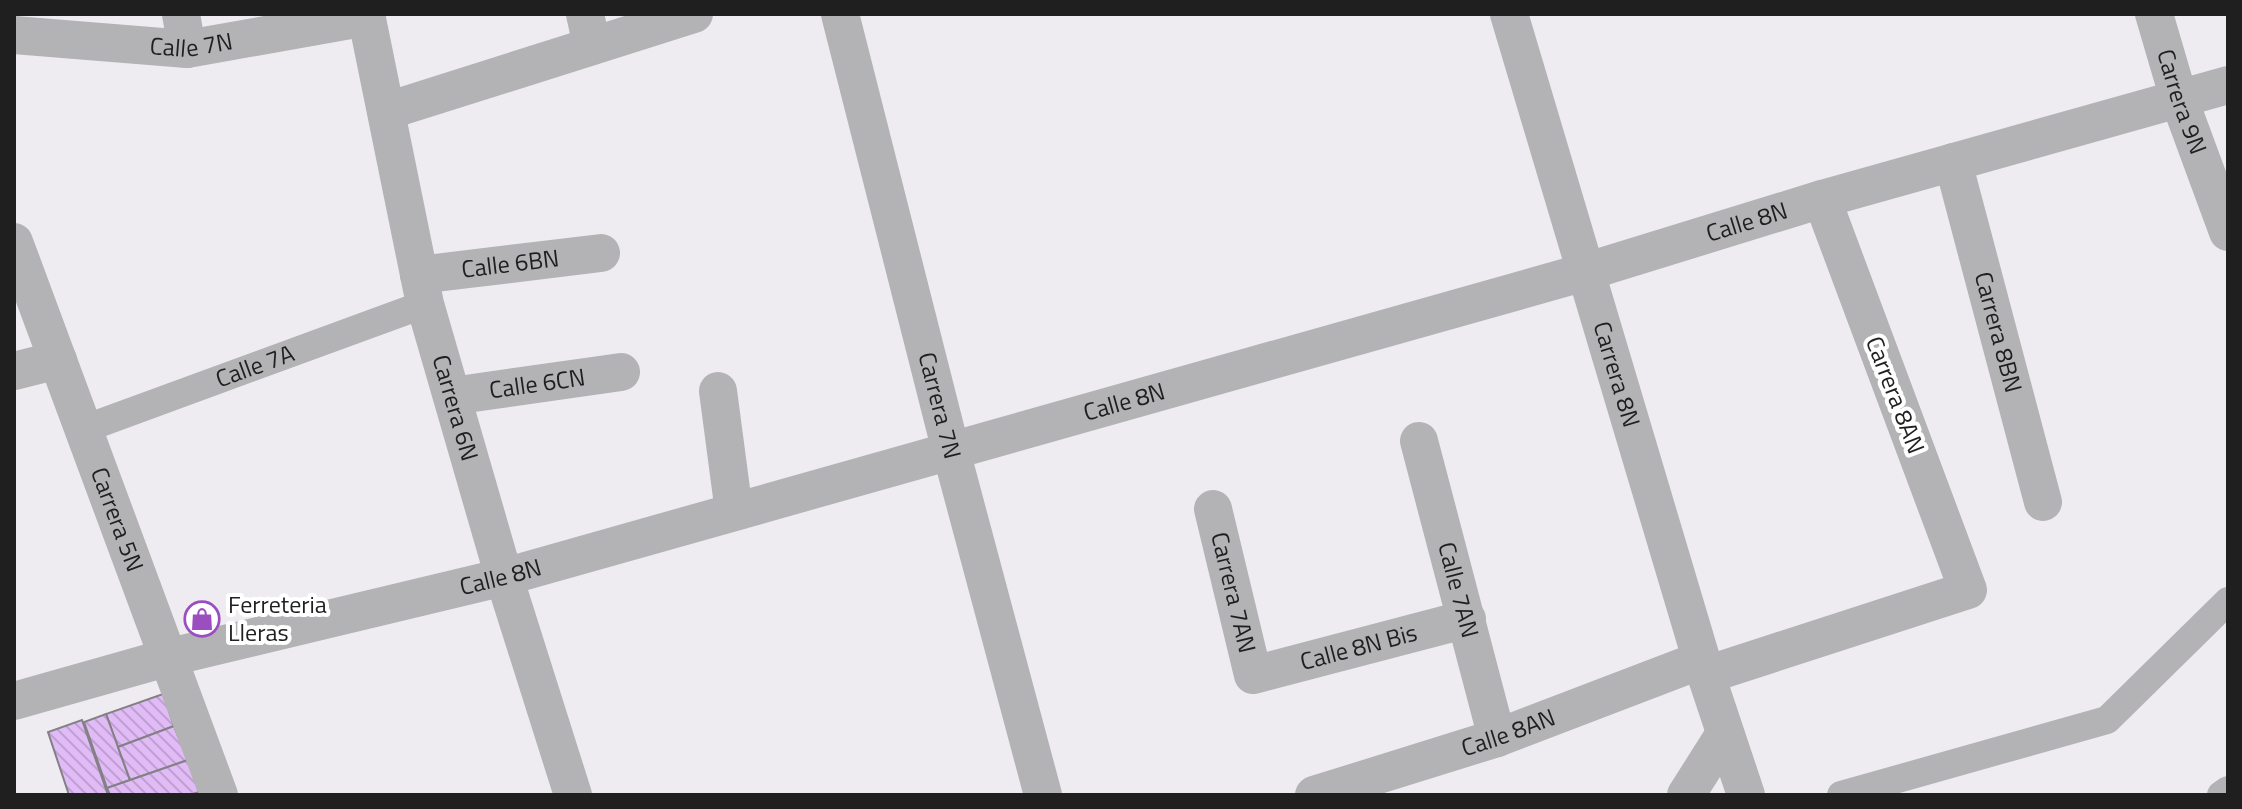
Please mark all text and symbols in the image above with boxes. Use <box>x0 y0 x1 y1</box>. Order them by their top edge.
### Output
street label: Calle 7N <box>149 22 235 66</box>
street label: Carrera 9N <box>2148 45 2217 159</box>
street label: Calle 8N <box>1701 192 1792 251</box>
street label: Calle 6BN <box>459 239 561 287</box>
street label: Carrera 8BN <box>1966 267 2032 396</box>
street label: Carrera 8N <box>1585 317 1650 431</box>
street label: Carrera 8AN <box>1857 331 1935 459</box>
street label: Calle 7A <box>210 335 299 396</box>
street label: Carrera 7N <box>910 348 971 463</box>
street label: Carrera 6N <box>424 350 488 465</box>
street label: Calle 6CN <box>487 358 587 408</box>
street label: Calle 8N <box>1079 372 1169 430</box>
street label: Carrera 5N <box>82 462 154 577</box>
street label: Carrera 7AN <box>1202 528 1266 656</box>
street label: Calle 7AN <box>1429 538 1489 641</box>
street label: Calle 8N <box>456 548 545 604</box>
place label: Ferreteria Lleras <box>228 586 327 650</box>
shop icon: Ferreteria Lleras <box>183 600 221 638</box>
street label: Calle 8N Bis <box>1296 614 1421 679</box>
street label: Calle 8AN <box>1457 698 1560 765</box>

